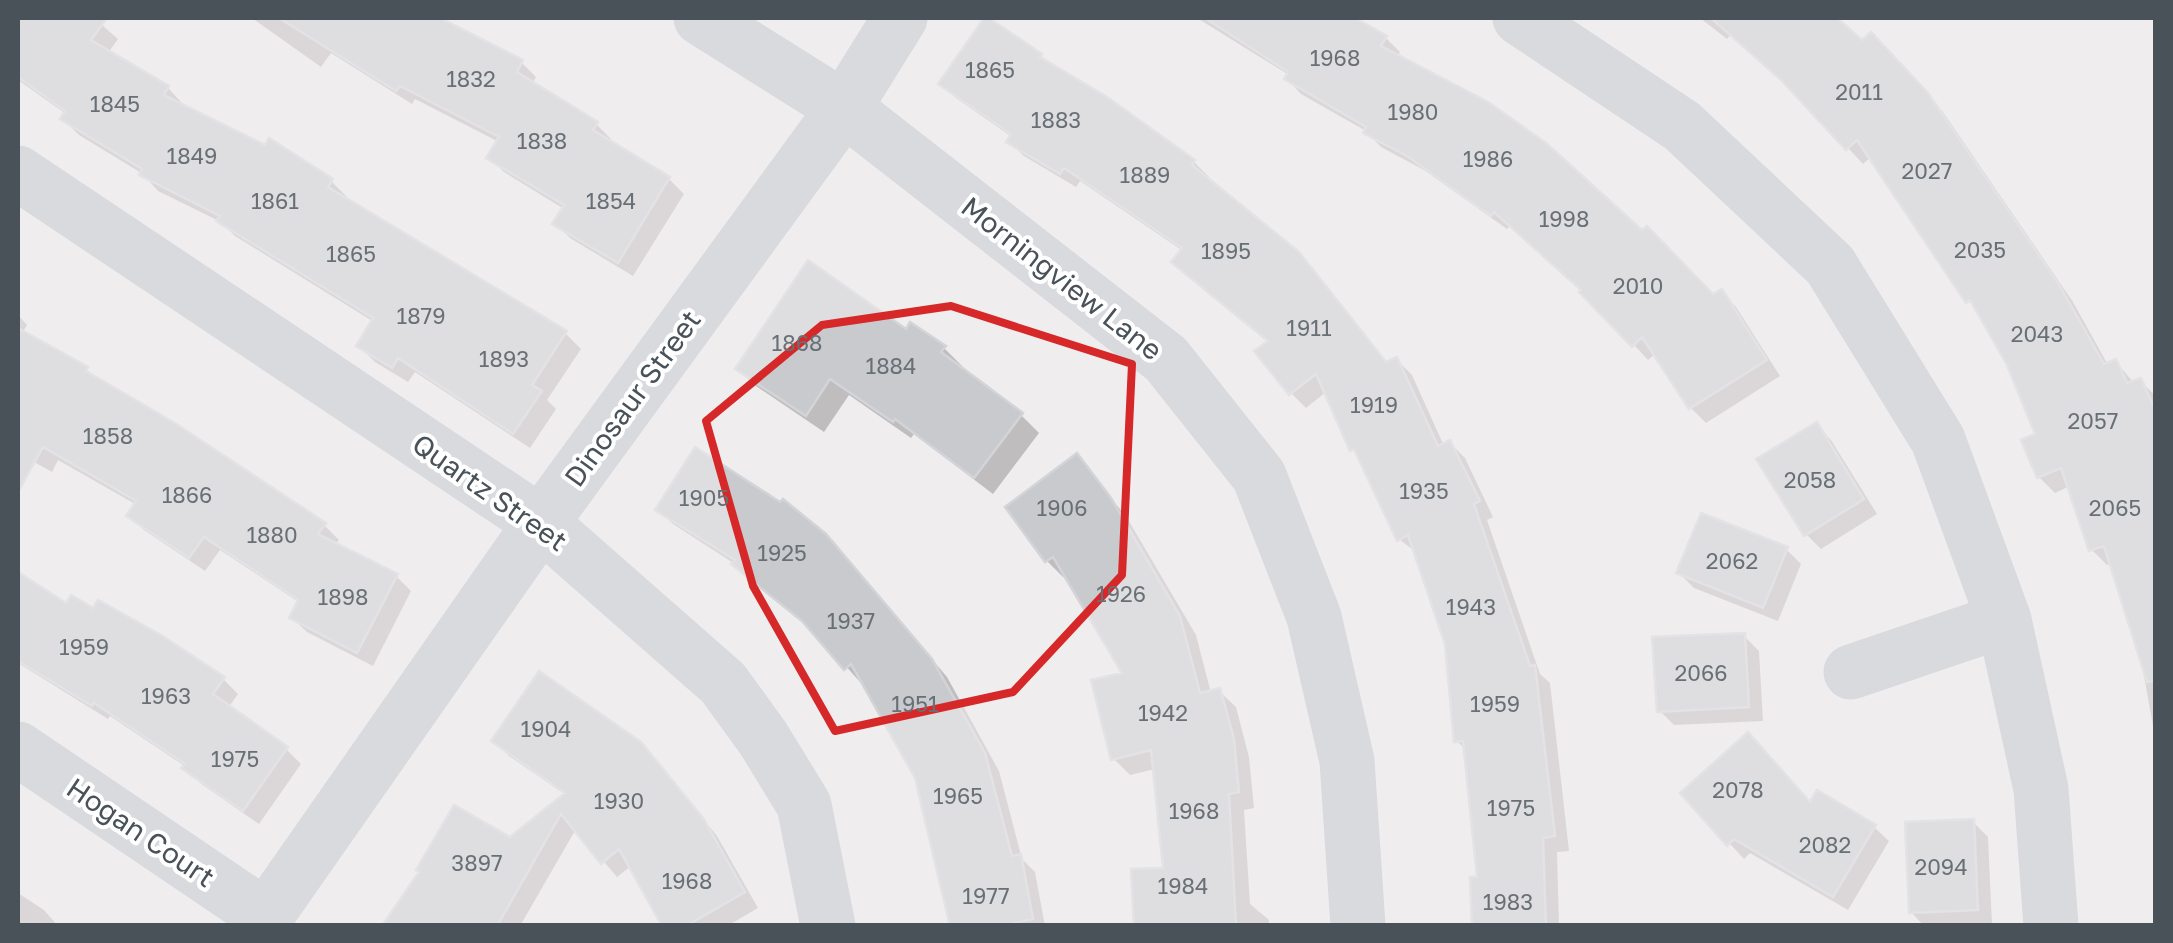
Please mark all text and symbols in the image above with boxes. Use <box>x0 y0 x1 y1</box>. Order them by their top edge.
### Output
house number: 1968 <box>1310 44 1360 71</box>
house number: 1865 <box>965 56 1015 83</box>
house number: 1832 <box>446 65 496 92</box>
house number: 2011 <box>1835 78 1883 105</box>
house number: 1845 <box>90 90 140 117</box>
house number: 1980 <box>1387 98 1439 125</box>
house number: 1883 <box>1031 106 1081 133</box>
house number: 1838 <box>517 127 567 154</box>
house number: 1849 <box>167 142 217 169</box>
house number: 1986 <box>1463 145 1513 172</box>
house number: 2027 <box>1902 157 1952 184</box>
house number: 1889 <box>1120 161 1170 188</box>
house number: 1861 <box>251 187 299 214</box>
house number: 1854 <box>586 187 636 214</box>
street label: Morningview Lane <box>955 189 1169 367</box>
house number: 1998 <box>1539 205 1589 232</box>
house number: 2035 <box>1954 236 2006 263</box>
house number: 1895 <box>1201 237 1251 264</box>
house number: 1865 <box>326 240 376 267</box>
house number: 2010 <box>1613 272 1663 299</box>
house number: 1879 <box>396 302 446 329</box>
street label: Dinosaur Street <box>557 304 707 492</box>
house number: 1911 <box>1286 314 1332 341</box>
house number: 2043 <box>2011 320 2063 347</box>
house number: 1868 <box>772 329 822 356</box>
house number: 1893 <box>479 345 529 372</box>
house number: 1884 <box>866 352 916 379</box>
house number: 1919 <box>1350 391 1398 418</box>
house number: 2057 <box>2068 407 2118 434</box>
house number: 1858 <box>83 422 133 449</box>
street label: Quartz Street <box>406 427 574 557</box>
house number: 2058 <box>1784 466 1836 493</box>
house number: 1935 <box>1399 477 1449 504</box>
house number: 1866 <box>162 481 212 508</box>
house number: 1905 <box>679 484 729 511</box>
house number: 1906 <box>1037 494 1087 521</box>
house number: 2065 <box>2089 494 2141 521</box>
house number: 1880 <box>246 521 298 548</box>
house number: 1925 <box>757 539 807 566</box>
house number: 2062 <box>1706 547 1758 574</box>
house number: 1926 <box>1096 580 1146 607</box>
house number: 1898 <box>318 583 368 610</box>
house number: 1943 <box>1446 593 1496 620</box>
house number: 1937 <box>827 607 875 634</box>
house number: 1959 <box>59 633 109 660</box>
house number: 2066 <box>1674 659 1728 686</box>
house number: 1963 <box>141 682 191 709</box>
house number: 1951 <box>891 690 939 717</box>
house number: 1959 <box>1470 690 1520 717</box>
house number: 1942 <box>1138 699 1188 726</box>
house number: 1904 <box>520 715 572 742</box>
house number: 1975 <box>211 745 259 772</box>
street label: Hogan Court <box>61 771 221 893</box>
house number: 2078 <box>1712 776 1764 803</box>
house number: 1965 <box>933 782 983 809</box>
house number: 1930 <box>594 787 644 814</box>
house number: 1975 <box>1487 794 1535 821</box>
house number: 1968 <box>1169 797 1219 824</box>
house number: 2082 <box>1799 831 1851 858</box>
house number: 3897 <box>451 849 503 876</box>
house number: 2094 <box>1914 853 1968 880</box>
house number: 1968 <box>662 867 712 894</box>
house number: 1984 <box>1158 872 1208 899</box>
house number: 1977 <box>962 882 1010 909</box>
house number: 1983 <box>1483 888 1533 915</box>

